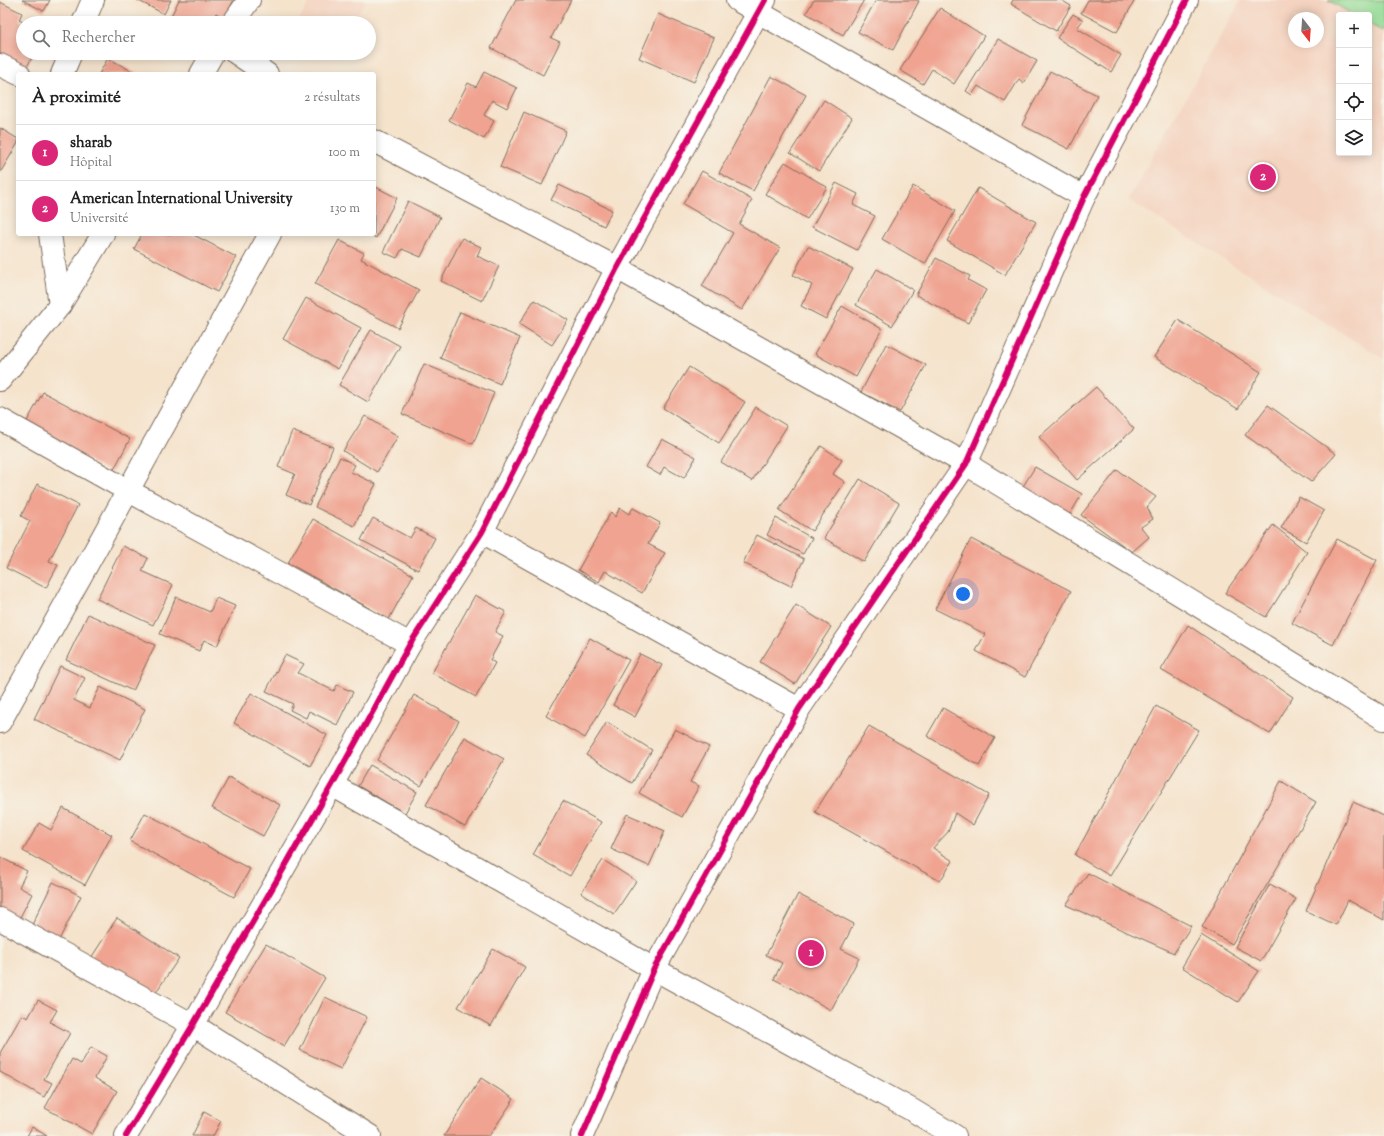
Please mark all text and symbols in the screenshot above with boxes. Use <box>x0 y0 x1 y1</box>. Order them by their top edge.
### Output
north arrow <box>1288 12 1324 48</box>
map controls <box>1336 12 1372 156</box>
button: + <box>1336 12 1372 48</box>
search box <box>16 16 376 60</box>
icon: search <box>30 27 52 49</box>
text: Rechercher <box>62 28 135 49</box>
button: − <box>1336 48 1372 84</box>
button: locate <box>1336 84 1372 120</box>
text: À proximité <box>32 86 121 110</box>
text: 2 résultats <box>304 89 360 107</box>
button: layers <box>1336 120 1372 156</box>
text: sharab <box>70 133 112 154</box>
text: 1 <box>43 144 47 162</box>
text: 100 m <box>328 144 360 162</box>
text: Hôpital <box>70 154 112 172</box>
pin: 2 <box>1250 162 1276 192</box>
text: American International University <box>70 189 293 210</box>
text: 2 <box>42 200 48 218</box>
text: 130 m <box>330 200 360 218</box>
text: Université <box>70 210 129 228</box>
your location <box>953 584 973 604</box>
pin: 1 <box>798 938 824 968</box>

